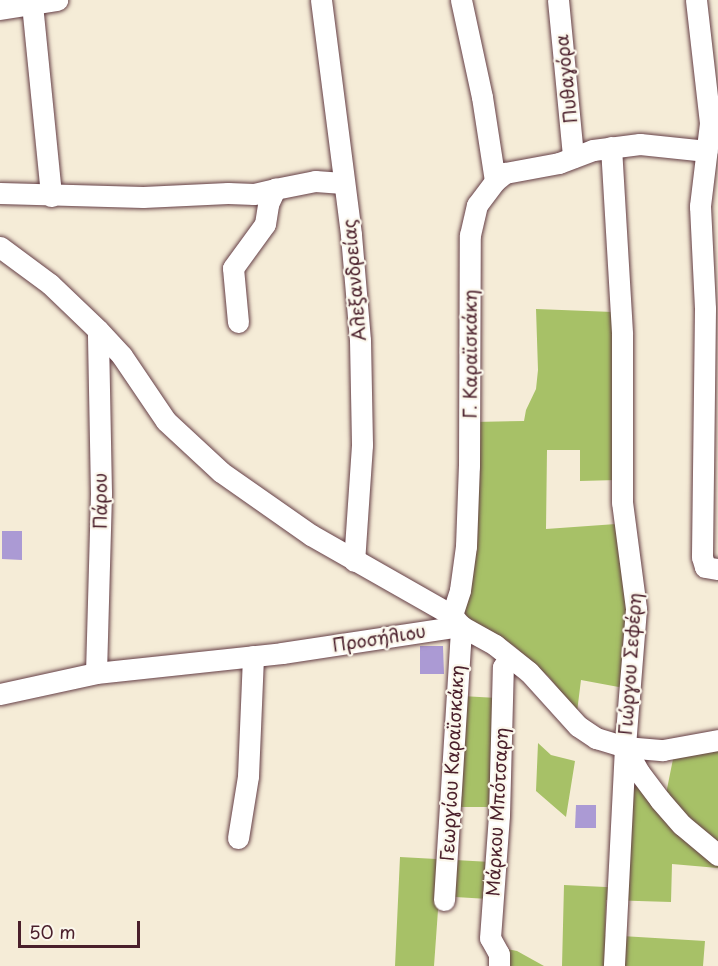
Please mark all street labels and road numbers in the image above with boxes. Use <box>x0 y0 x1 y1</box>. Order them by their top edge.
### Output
street label: Πυθαγόρα <box>551 34 581 124</box>
street label: Αλεξανδρείας <box>338 218 370 342</box>
street label: Γ. Καραϊσκάκη <box>459 289 481 419</box>
street label: Πάρου <box>89 473 111 529</box>
street label: Γιώργου Σεφέρη <box>614 593 646 735</box>
street label: Προσήλιου <box>331 620 427 656</box>
street label: Γεωργίου Καραϊσκάκη <box>436 664 468 862</box>
street label: Μάρκου Μπότσαρη <box>482 726 512 898</box>

